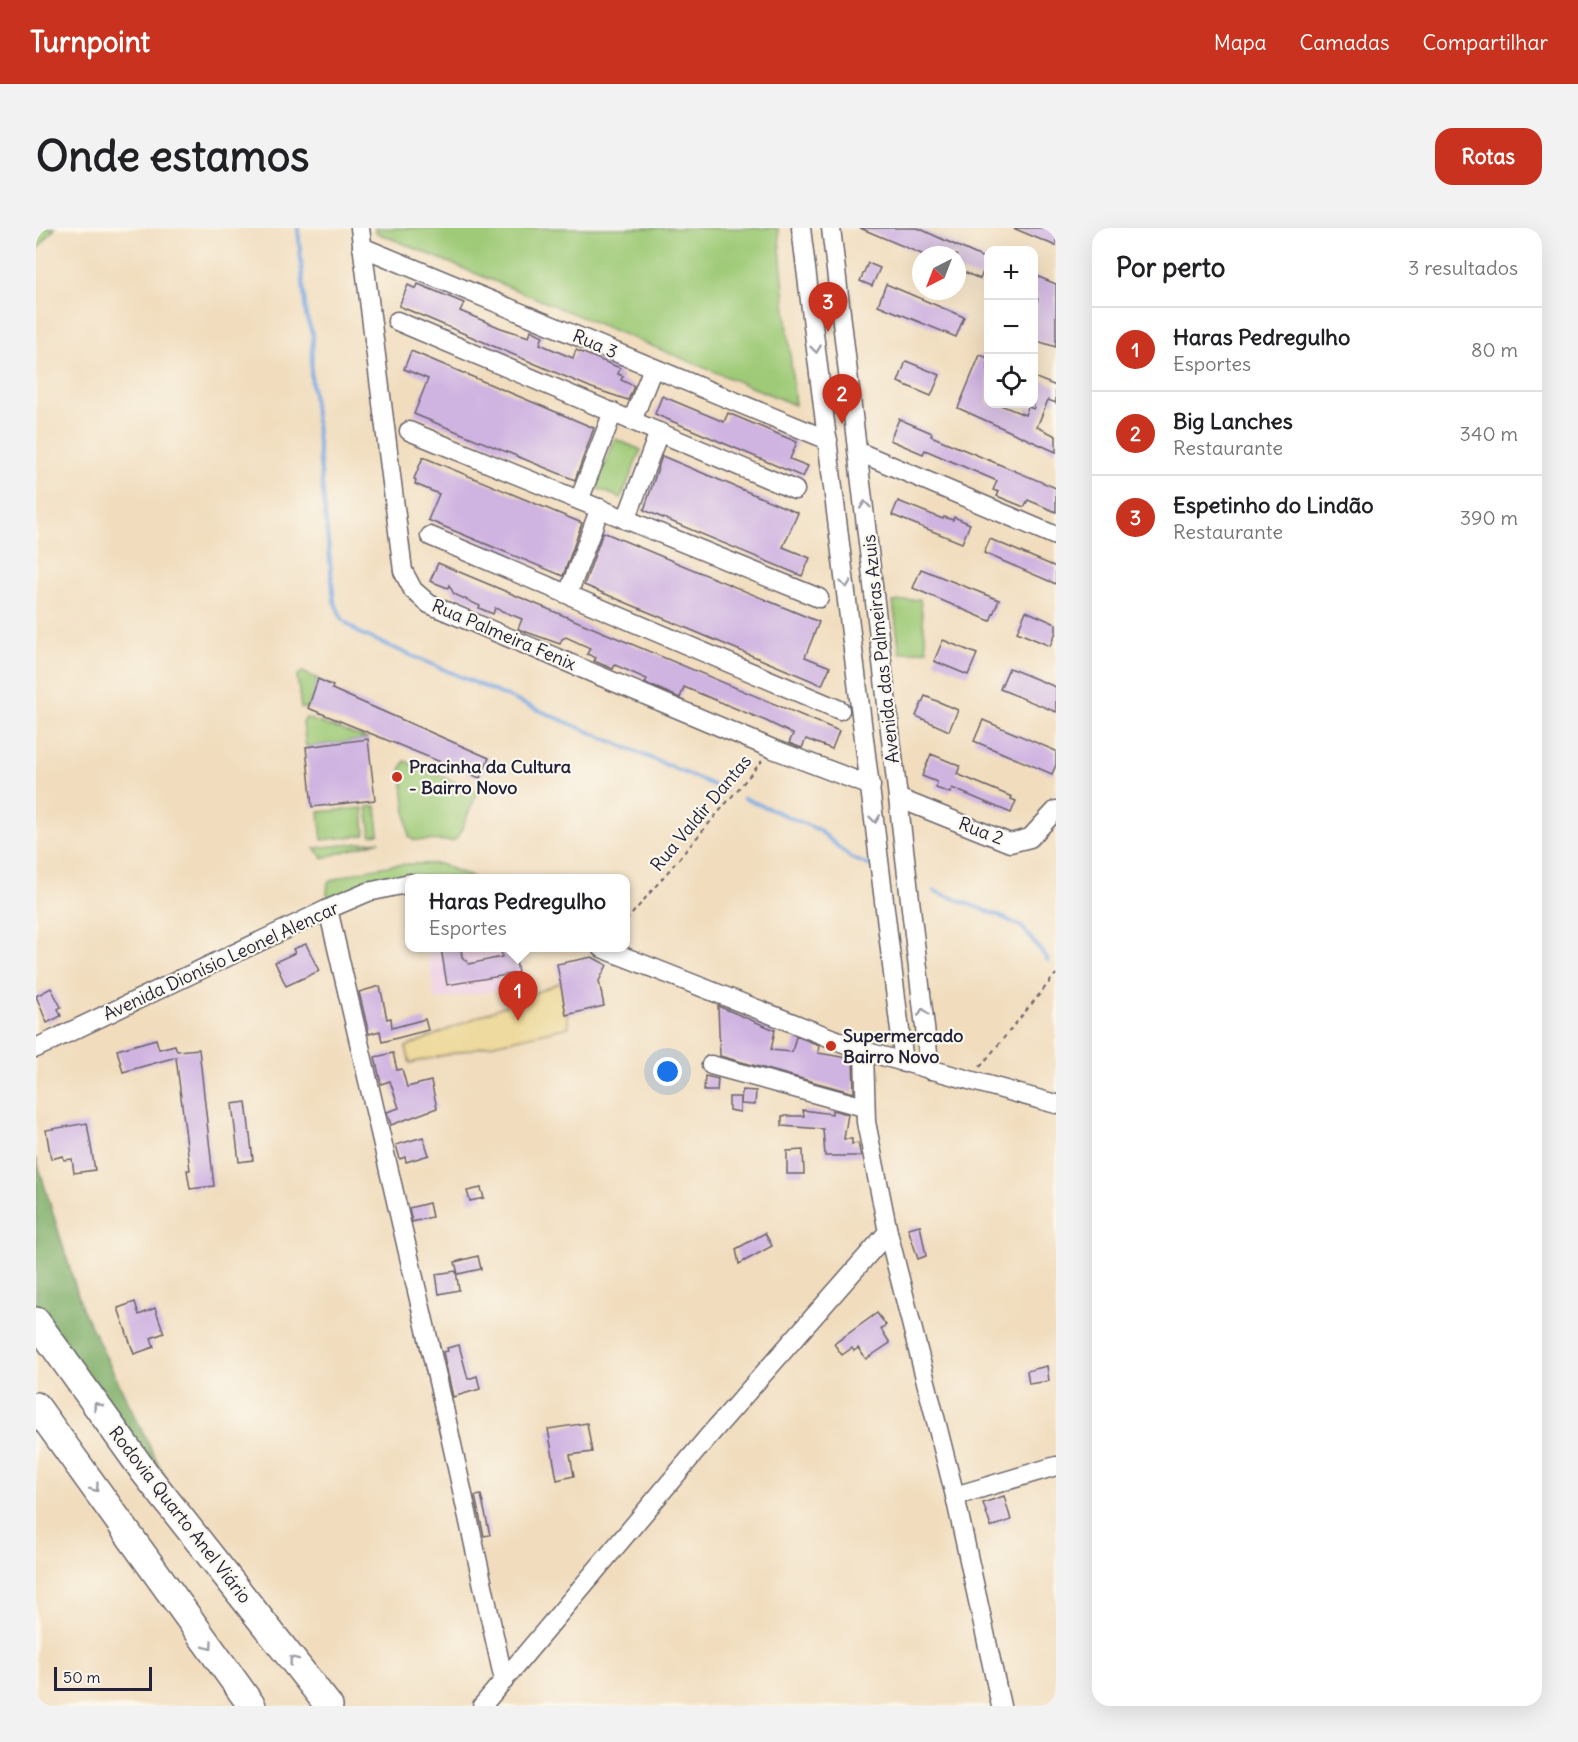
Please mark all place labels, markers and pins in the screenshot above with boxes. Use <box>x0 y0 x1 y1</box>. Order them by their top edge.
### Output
pin: 3 <box>808 282 848 332</box>
pin: 2 <box>822 374 862 424</box>
place label: Pracinha da Cultura - Bairro Novo <box>409 755 571 799</box>
marker: Pracinha da Cultura - Bairro Novo <box>390 770 404 784</box>
pin: 1 <box>498 972 538 1021</box>
place label: Supermercado Bairro Novo <box>843 1024 963 1068</box>
marker: Supermercado Bairro Novo <box>824 1039 838 1053</box>

